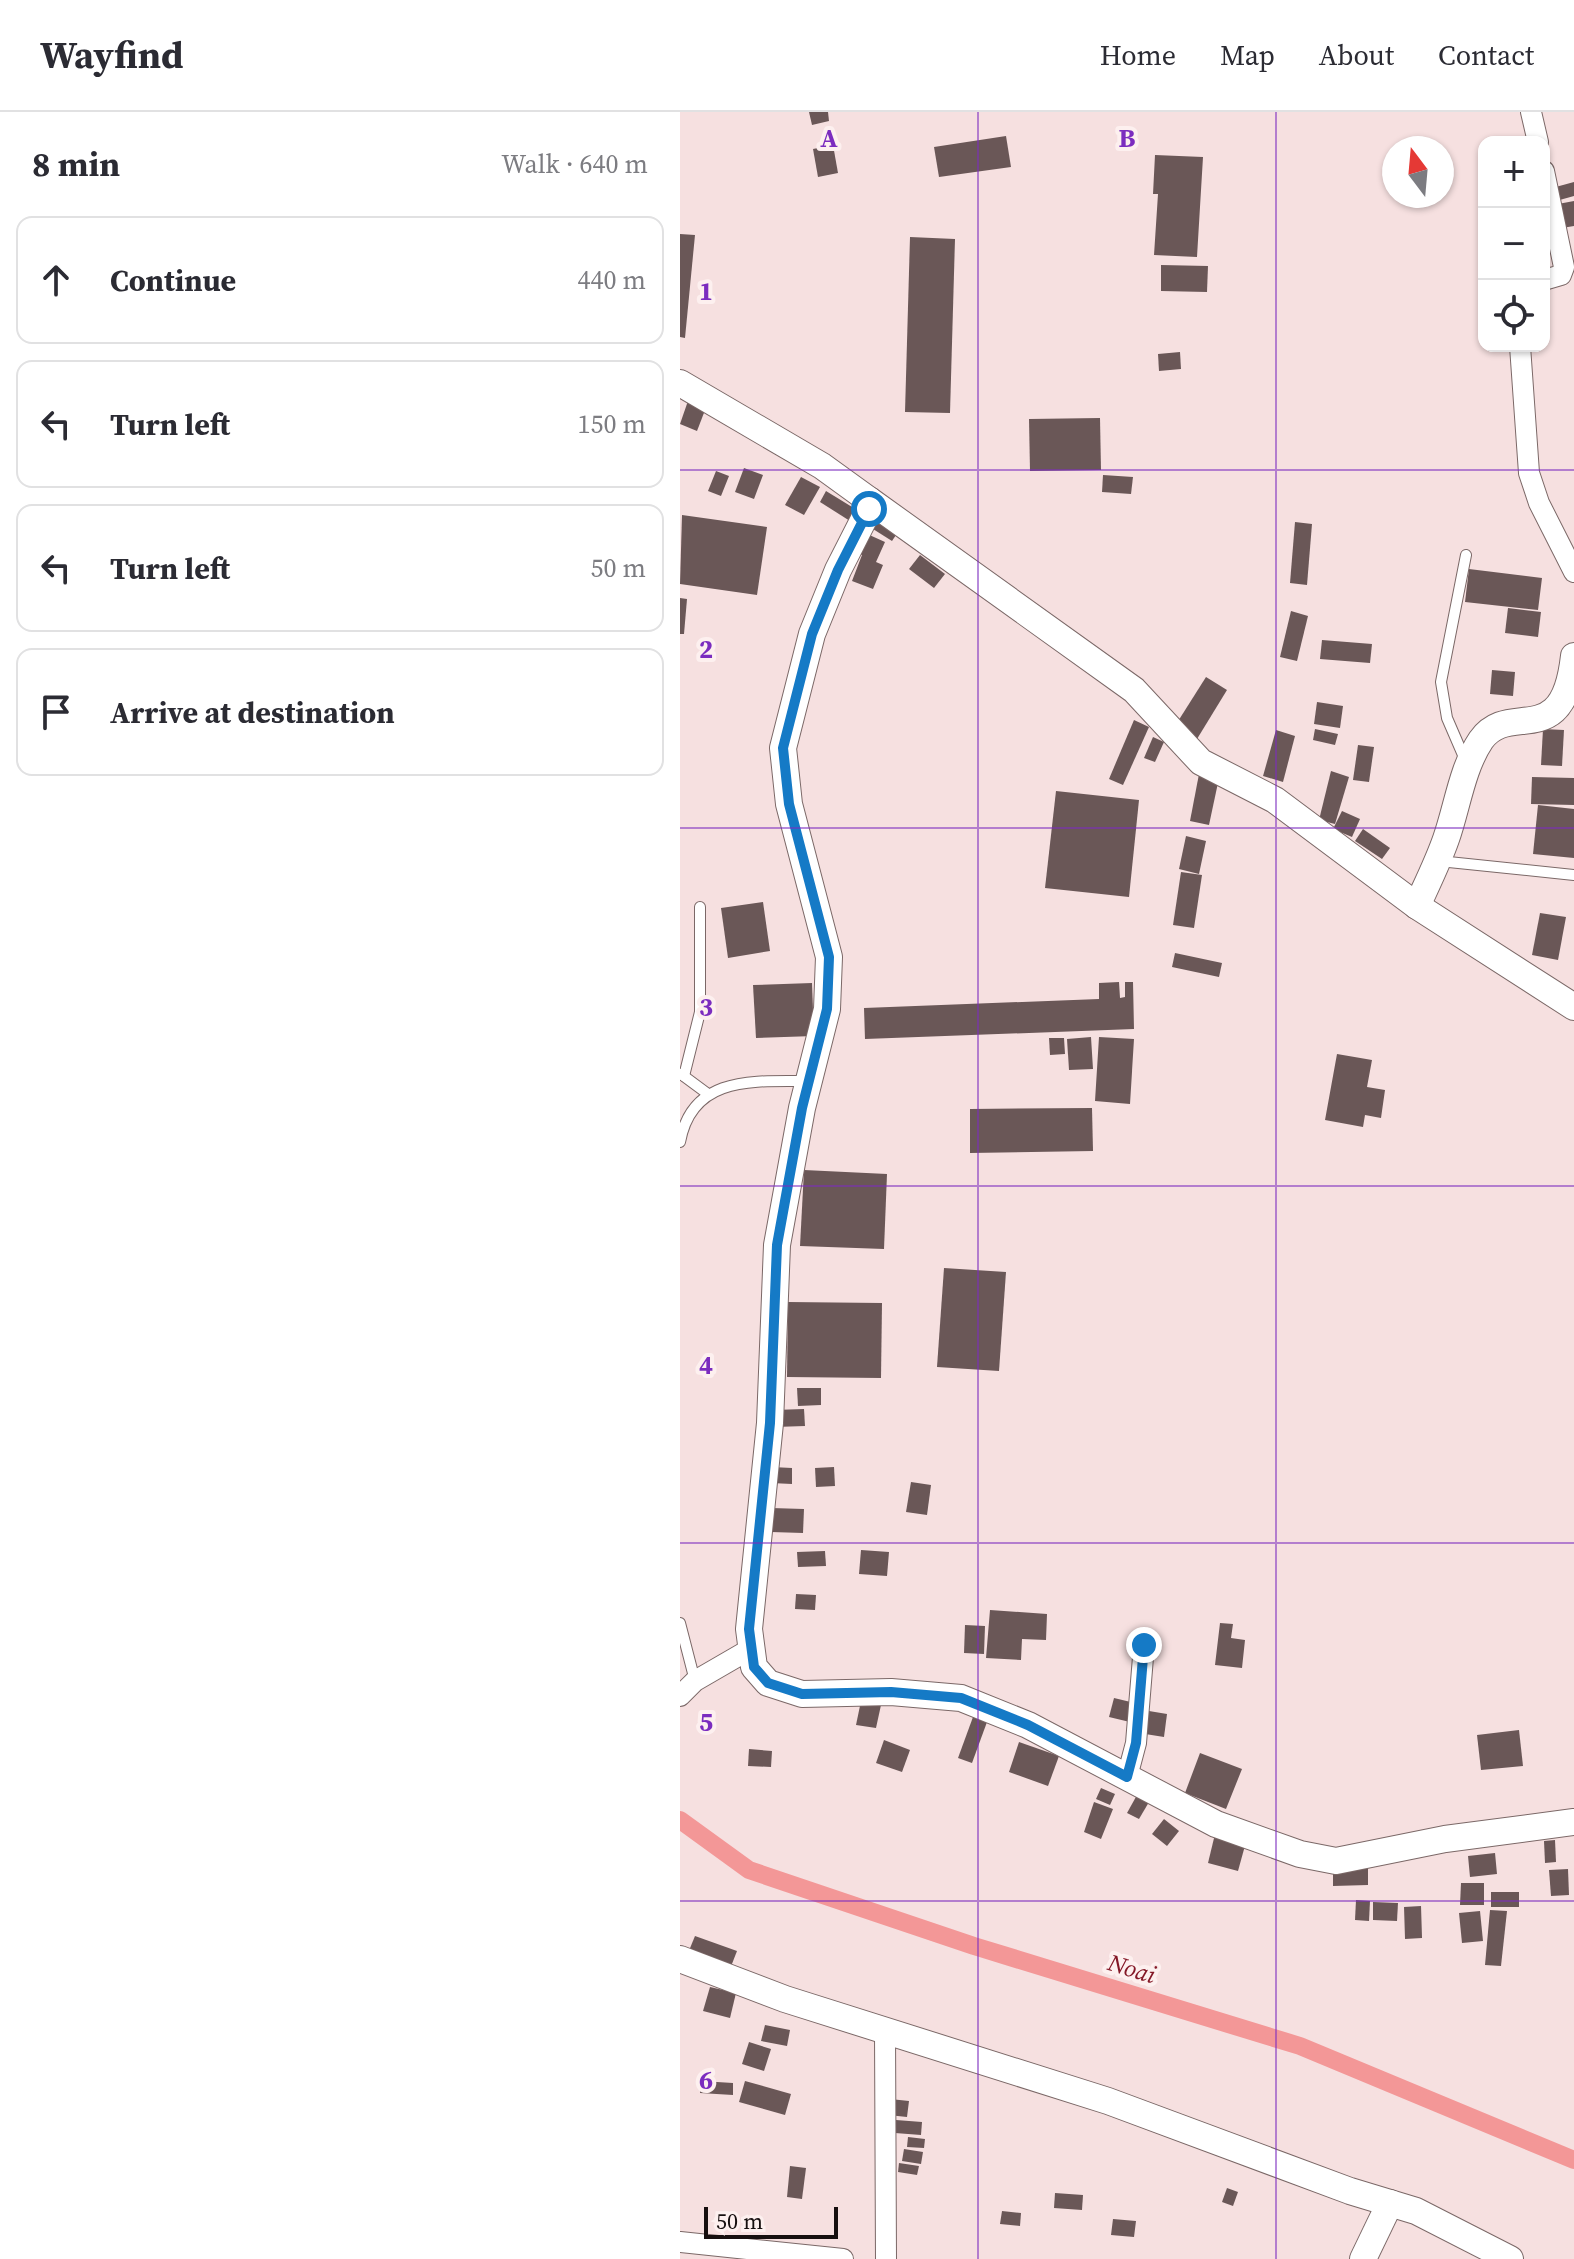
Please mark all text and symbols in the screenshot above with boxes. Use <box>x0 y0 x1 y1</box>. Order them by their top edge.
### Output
text: Wayfind <box>40 29 184 81</box>
text: Home <box>1100 36 1176 74</box>
text: Map <box>1220 36 1275 74</box>
text: About <box>1319 36 1394 74</box>
text: Contact <box>1438 36 1534 74</box>
text: A <box>820 120 838 156</box>
text: B <box>1119 120 1136 156</box>
north arrow <box>1382 136 1454 208</box>
map controls <box>1478 136 1550 352</box>
button: + <box>1478 136 1550 208</box>
text: 8 min <box>32 141 120 187</box>
text: Walk · 640 m <box>501 146 648 182</box>
button: − <box>1478 208 1550 280</box>
icon: ahead <box>34 258 78 302</box>
text: Continue <box>110 260 236 301</box>
text: 440 m <box>578 262 646 298</box>
text: 1 <box>699 273 713 309</box>
button: locate <box>1478 280 1550 352</box>
icon: left <box>34 402 78 446</box>
text: Turn left <box>110 404 230 445</box>
text: 150 m <box>578 406 646 442</box>
route start <box>851 491 887 527</box>
icon: left <box>34 546 78 590</box>
text: Turn left <box>110 548 230 589</box>
text: 50 m <box>591 550 646 586</box>
text: 2 <box>699 631 713 667</box>
icon: arrive <box>34 690 78 734</box>
text: Arrive at destination <box>110 692 395 733</box>
text: 3 <box>699 989 713 1025</box>
text: 4 <box>699 1347 713 1383</box>
route end <box>1126 1627 1162 1663</box>
text: 5 <box>699 1704 713 1740</box>
water label: Noai <box>1103 1945 1161 1992</box>
text: 6 <box>699 2062 713 2098</box>
scale bar <box>704 2203 838 2239</box>
text: 50 m <box>716 2206 763 2236</box>

